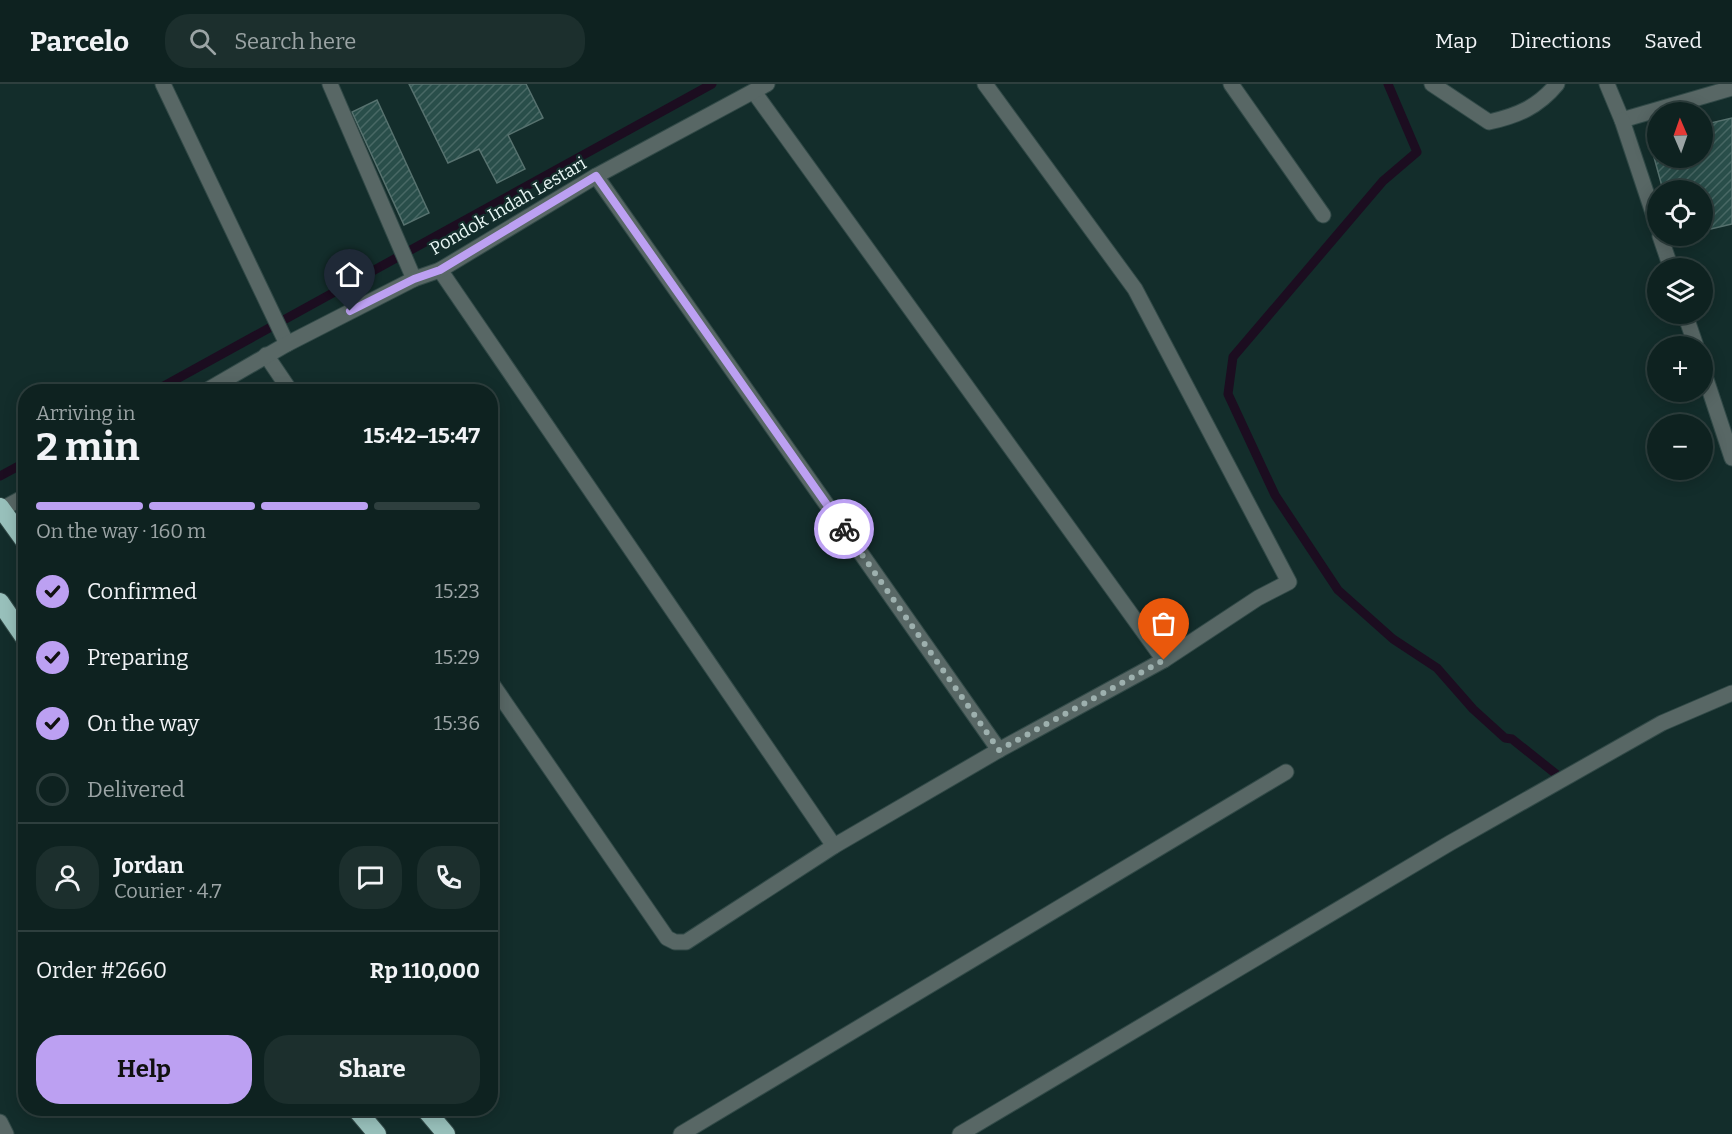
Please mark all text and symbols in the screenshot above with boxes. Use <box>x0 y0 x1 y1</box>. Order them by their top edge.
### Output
search box <box>165 14 585 68</box>
text: Parcelo <box>30 25 129 58</box>
icon: search <box>186 25 219 58</box>
text: Search here <box>234 28 356 55</box>
text: Map <box>1435 28 1477 54</box>
text: Directions <box>1510 28 1611 54</box>
text: Saved <box>1644 28 1702 54</box>
north arrow <box>1647 102 1713 168</box>
map controls <box>1647 102 1713 480</box>
street label: Pondok Indah Lestari <box>426 152 590 260</box>
button: locate <box>1647 180 1713 246</box>
pin <box>324 249 375 311</box>
icon: home <box>333 258 366 291</box>
button: layers <box>1647 258 1713 324</box>
button: + <box>1647 336 1713 402</box>
text: Arriving in <box>36 401 135 425</box>
button: − <box>1647 414 1713 480</box>
text: 15:42–15:47 <box>364 422 480 449</box>
text: 2 min <box>36 424 140 470</box>
courier <box>814 499 874 559</box>
icon: bike <box>828 513 861 546</box>
text: On the way · 160 m <box>36 519 206 543</box>
icon: check <box>36 575 69 608</box>
text: Confirmed <box>87 578 197 605</box>
text: 15:23 <box>435 579 480 603</box>
pin <box>1138 598 1189 660</box>
icon: bag <box>1147 607 1180 640</box>
icon: check <box>36 641 69 674</box>
text: Preparing <box>87 644 189 671</box>
text: 15:29 <box>434 645 480 669</box>
icon: check <box>36 707 69 740</box>
text: On the way <box>87 710 199 737</box>
text: 15:36 <box>434 711 480 735</box>
text: Delivered <box>87 776 185 803</box>
button: person <box>36 846 99 909</box>
button: chat <box>339 846 402 909</box>
button: phone <box>417 846 480 909</box>
text: Jordan <box>114 852 184 879</box>
text: Courier · 4.7 <box>114 879 222 903</box>
text: Order #2660 <box>36 957 167 984</box>
text: Rp 110,000 <box>370 957 480 984</box>
button: Help <box>36 1035 252 1104</box>
button: Share <box>264 1035 480 1104</box>

